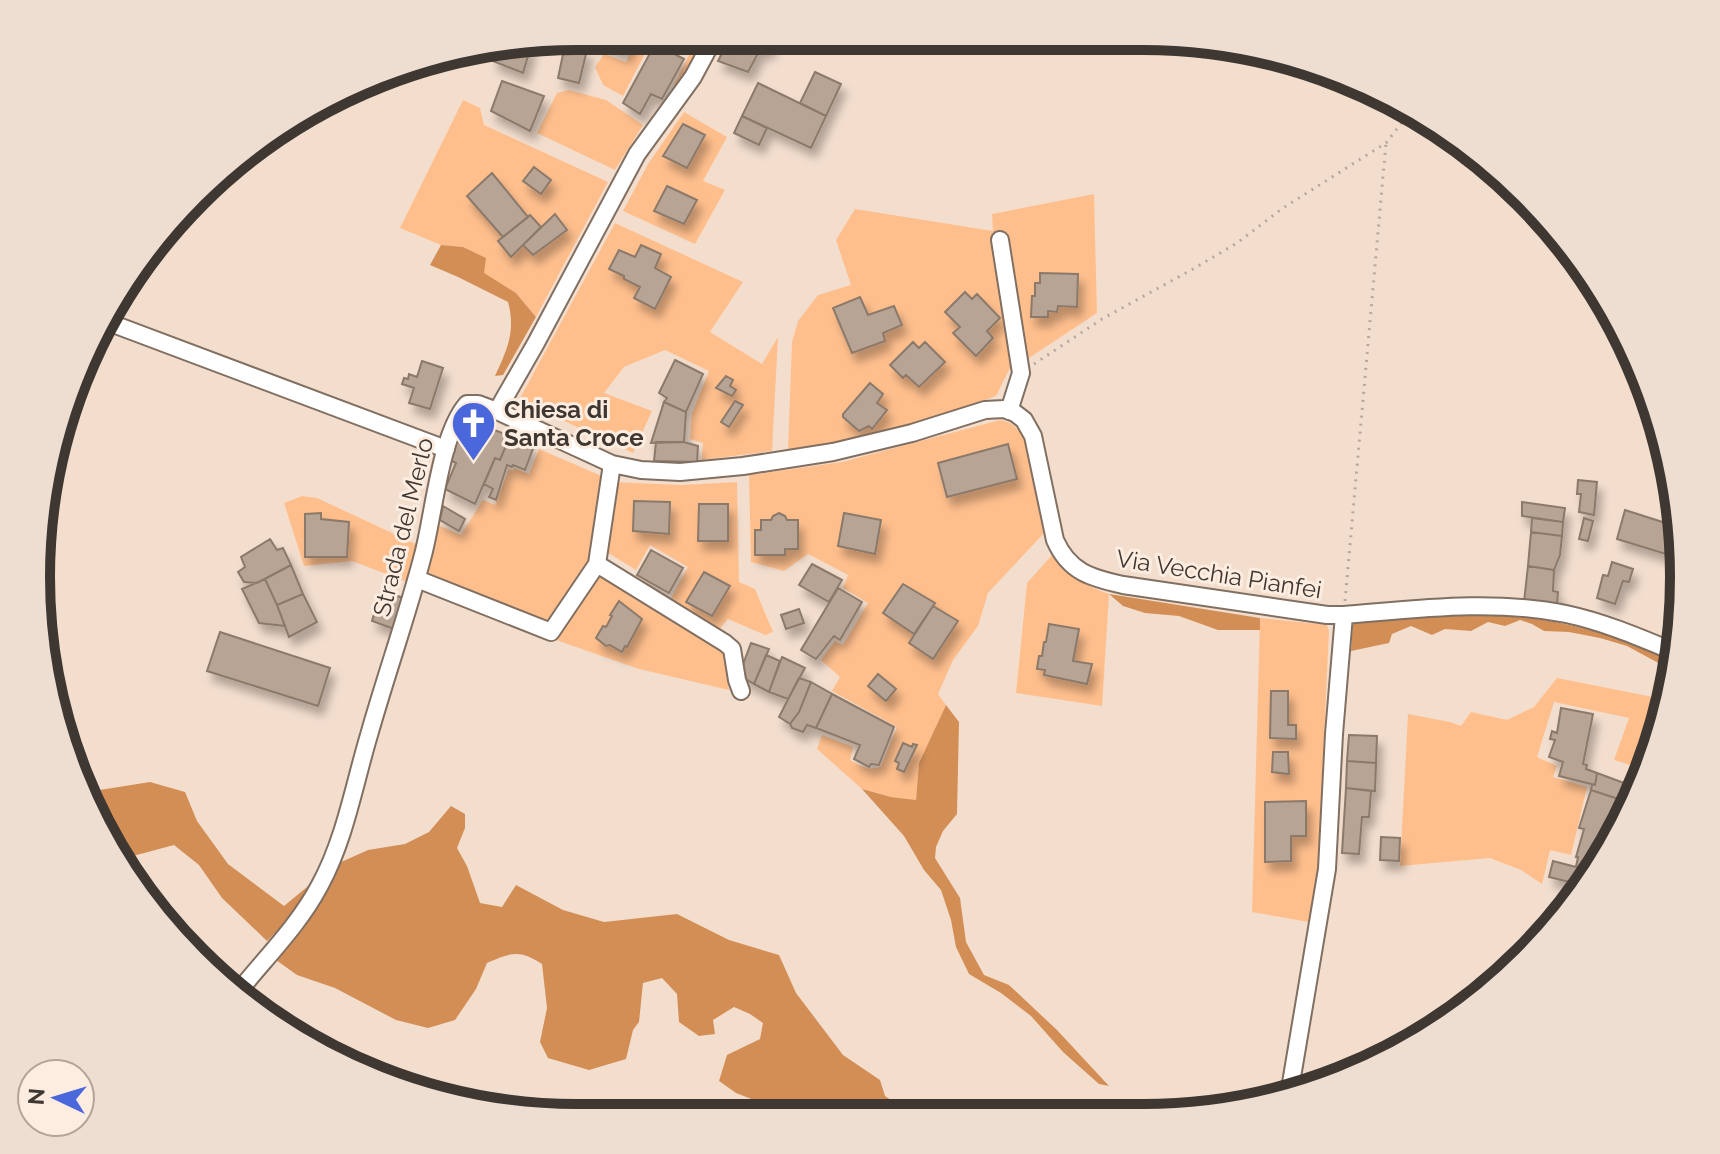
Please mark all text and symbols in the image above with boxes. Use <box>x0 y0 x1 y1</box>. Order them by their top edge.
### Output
place label: Chiesa di Santa Croce <box>504 395 644 452</box>
church icon: Chiesa di Santa Croce <box>449 399 497 462</box>
street label: Strada del Merlo <box>367 435 439 619</box>
street label: Via Vecchia Pianfei <box>1114 543 1324 605</box>
north arrow <box>16 1058 96 1138</box>
text: N <box>22 1087 50 1106</box>

